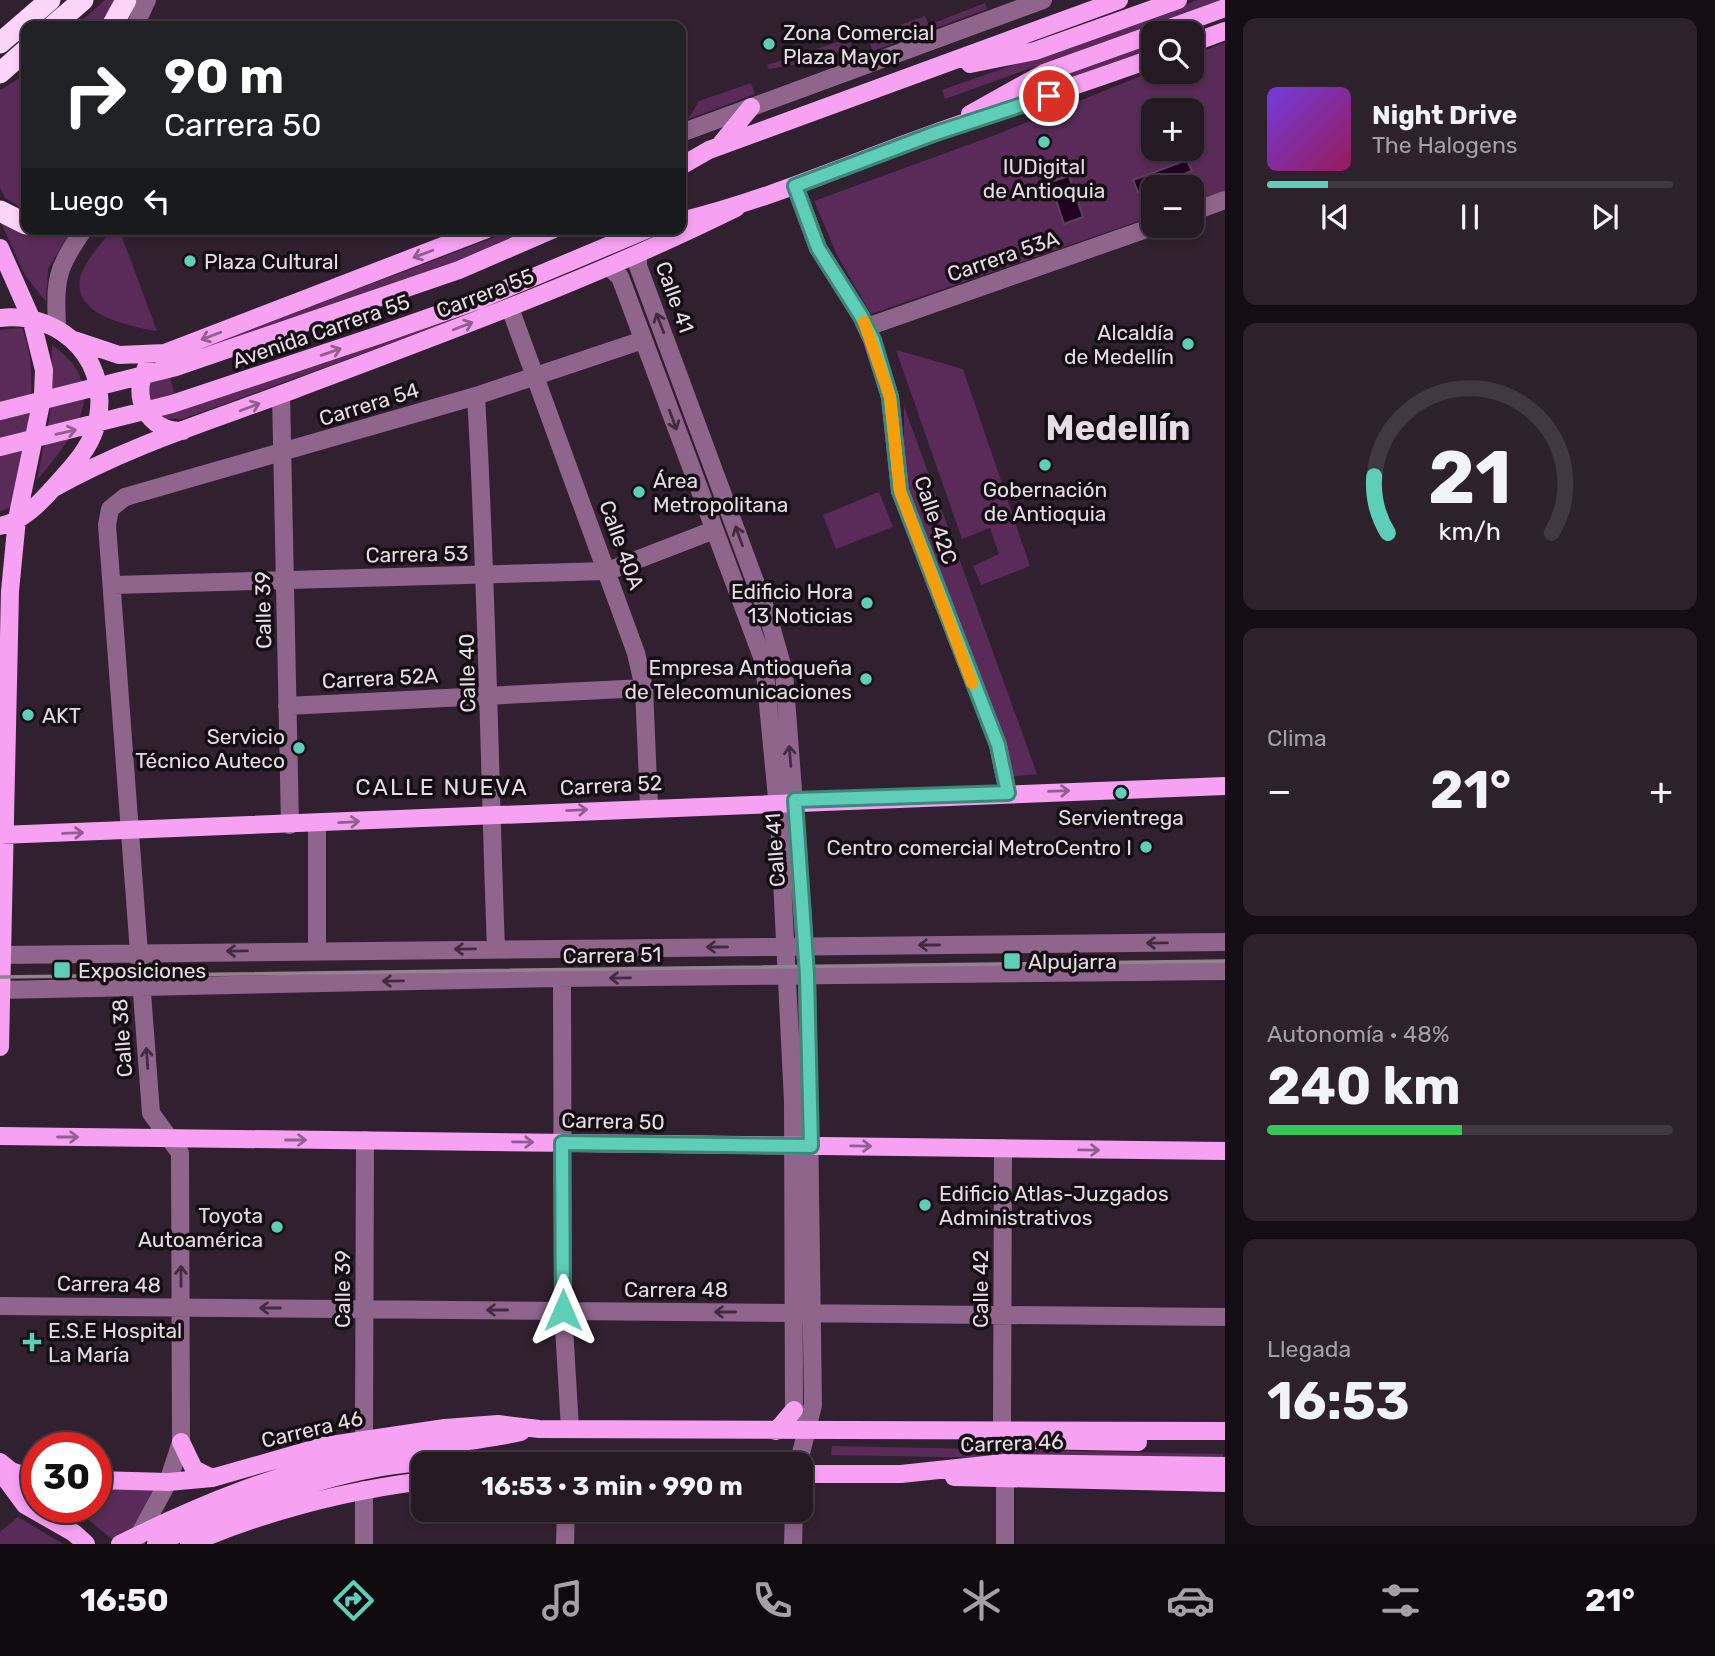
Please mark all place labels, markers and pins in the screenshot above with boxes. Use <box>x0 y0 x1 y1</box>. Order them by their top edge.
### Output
place label: Zona Comercial Plaza Mayor <box>783 20 934 69</box>
marker: Zona Comercial Plaza Mayor <box>761 36 777 52</box>
pin <box>1019 66 1079 126</box>
marker: IUDigital de Antioquia <box>1036 134 1052 150</box>
place label: IUDigital de Antioquia <box>983 154 1105 203</box>
place label: Plaza Cultural <box>204 249 339 274</box>
marker: Plaza Cultural <box>182 253 198 269</box>
place label: Alcaldía de Medellín <box>1064 320 1174 369</box>
marker: Alcaldía de Medellín <box>1180 336 1196 352</box>
marker: Gobernación de Antioquia <box>1037 457 1053 473</box>
place label: Área Metropolitana <box>653 468 788 517</box>
place label: Gobernación de Antioquia <box>983 477 1107 526</box>
marker: Área Metropolitana <box>631 484 647 500</box>
place label: Edificio Hora 13 Noticias <box>731 579 853 628</box>
marker: Edificio Hora 13 Noticias <box>859 595 875 611</box>
place label: Empresa Antioqueña de Telecomunicaciones <box>624 655 852 704</box>
marker: Empresa Antioqueña de Telecomunicaciones <box>858 671 874 687</box>
place label: AKT <box>42 703 81 728</box>
marker: AKT <box>20 707 36 723</box>
place label: Servicio Técnico Auteco <box>135 724 285 773</box>
marker: Servicio Técnico Auteco <box>291 740 307 756</box>
marker: Servientrega <box>1113 785 1129 801</box>
place label: Servientrega <box>1058 805 1184 830</box>
place label: Centro comercial MetroCentro I <box>826 835 1132 860</box>
marker: Centro comercial MetroCentro I <box>1138 839 1154 855</box>
place label: Alpujarra <box>1028 949 1117 974</box>
marker: Alpujarra <box>1002 951 1022 971</box>
place label: Exposiciones <box>78 958 206 983</box>
marker: Exposiciones <box>52 960 72 980</box>
place label: Edificio Atlas-Juzgados Administrativos <box>939 1181 1169 1230</box>
marker: Edificio Atlas-Juzgados Administrativos <box>917 1197 933 1213</box>
place label: Toyota Autoamérica <box>138 1203 263 1252</box>
marker: Toyota Autoamérica <box>269 1219 285 1235</box>
place label: E.S.E Hospital La María <box>48 1318 182 1367</box>
marker: E.S.E Hospital La María <box>22 1332 42 1352</box>

